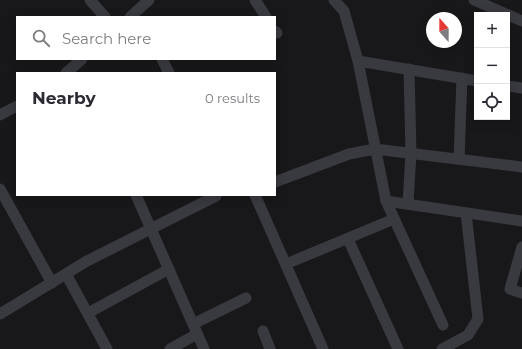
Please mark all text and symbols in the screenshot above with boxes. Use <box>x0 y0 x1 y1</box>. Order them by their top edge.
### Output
north arrow <box>426 12 462 48</box>
map controls <box>474 12 510 120</box>
button: + <box>474 12 510 48</box>
search box <box>16 16 276 60</box>
icon: search <box>30 27 52 49</box>
text: Search here <box>62 29 151 48</box>
button: − <box>474 48 510 84</box>
button: locate <box>474 84 510 120</box>
text: Nearby <box>32 88 96 108</box>
text: 0 results <box>205 90 260 106</box>

